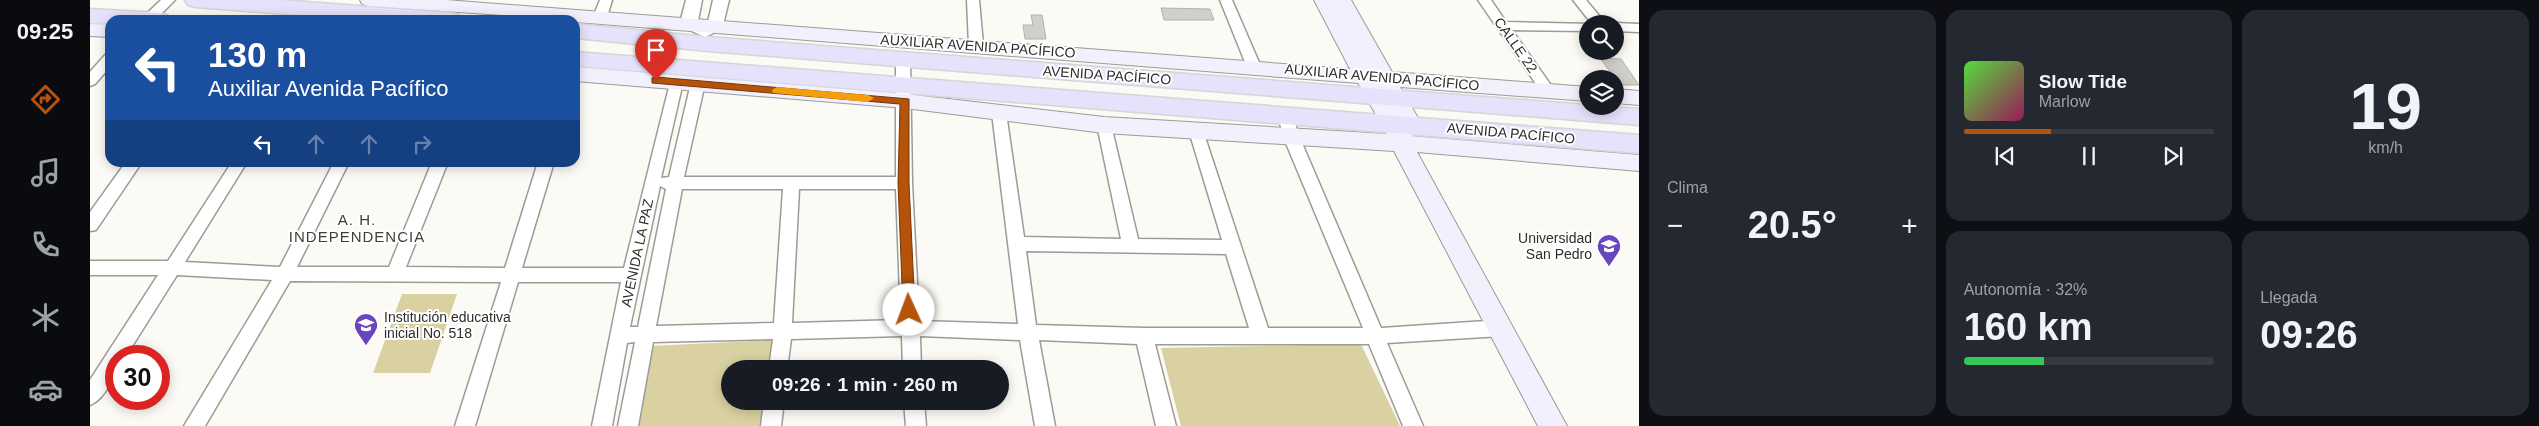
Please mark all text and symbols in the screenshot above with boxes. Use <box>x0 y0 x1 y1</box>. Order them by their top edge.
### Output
street label: CALLE 22 <box>1491 14 1541 76</box>
map controls <box>1579 15 1624 115</box>
button: search <box>1579 15 1624 60</box>
text: 09:25 <box>17 19 73 44</box>
pin <box>635 29 677 80</box>
street label: AUXILIAR AVENIDA PACÍFICO <box>880 31 1076 61</box>
icon: left <box>125 35 190 100</box>
text: 130 m <box>208 35 307 74</box>
icon: arrive <box>642 36 670 64</box>
street label: AUXILIAR AVENIDA PACÍFICO <box>1284 61 1480 93</box>
street label: AVENIDA PACÍFICO <box>1042 63 1172 87</box>
button: layers <box>1579 70 1624 115</box>
text: 19 <box>2350 70 2422 143</box>
text: Slow Tide <box>2039 71 2127 92</box>
text: Auxiliar Avenida Pacífico <box>208 76 449 101</box>
icon: directions <box>28 82 63 117</box>
text: Marlow <box>2039 93 2090 110</box>
street label: AVENIDA PACÍFICO <box>1446 119 1576 147</box>
icon: left <box>249 130 277 158</box>
icon: ahead <box>302 130 330 158</box>
icon: ahead <box>355 130 383 158</box>
icon: right <box>408 130 436 158</box>
text: km/h <box>2368 139 2403 156</box>
icon: previous <box>1991 142 2019 170</box>
icon: pause <box>2075 142 2103 170</box>
icon: next <box>2159 142 2187 170</box>
icon: music <box>28 155 63 190</box>
text: Clima <box>1667 179 1708 196</box>
street label: AVENIDA LA PAZ <box>618 197 656 308</box>
text: 20.5° <box>1748 204 1837 246</box>
text: − <box>1667 210 1683 241</box>
text: + <box>1901 210 1918 241</box>
district label: A. H. INDEPENDENCIA <box>289 211 425 245</box>
icon: phone <box>28 227 63 262</box>
place label: Universidad San Pedro <box>1518 230 1592 262</box>
school or university icon: Universidad San Pedro <box>1596 233 1622 267</box>
text: Autonomía · 32% <box>1964 281 2087 298</box>
position arrow <box>882 283 934 335</box>
text: Llegada <box>2260 289 2317 306</box>
icon: climate <box>28 300 63 335</box>
text: 160 km <box>1964 306 2093 348</box>
place label: Institución educativa inicial No. 518 <box>384 309 511 341</box>
school or university icon: Institución educativa inicial No. 518 <box>353 312 379 346</box>
text: 09:26 <box>2260 314 2358 356</box>
speed limit sign: 30 <box>105 345 170 410</box>
icon: car <box>28 372 63 407</box>
text: 09:26 · 1 min · 260 m <box>772 374 958 395</box>

